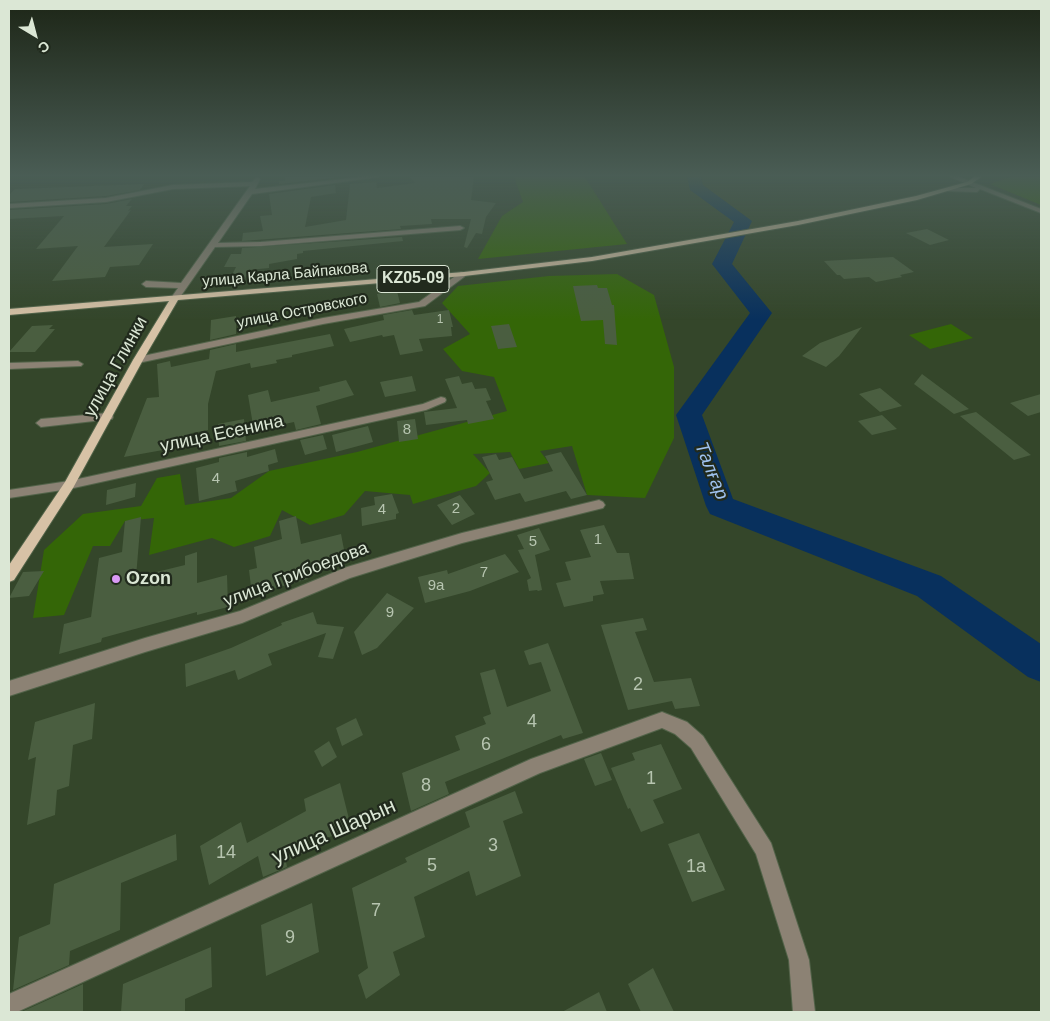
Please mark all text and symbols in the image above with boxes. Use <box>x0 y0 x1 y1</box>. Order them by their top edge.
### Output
north arrow <box>10 10 60 60</box>
text: С <box>35 38 53 56</box>
street label: улица Карла Байпакова <box>202 259 368 291</box>
road number: KZ05-09 <box>377 266 449 292</box>
street label: улица Островского <box>236 290 368 332</box>
street label: улица Глинки <box>79 313 153 421</box>
house number: 1 <box>437 313 443 327</box>
street label: улица Есенина <box>159 410 285 458</box>
house number: 8 <box>403 421 411 439</box>
water label: Талғар <box>689 439 733 503</box>
house number: 4 <box>212 470 220 488</box>
house number: 2 <box>452 500 460 518</box>
house number: 4 <box>378 501 386 519</box>
house number: 1 <box>594 531 602 549</box>
house number: 5 <box>529 533 537 551</box>
street label: улица Грибоедова <box>221 537 371 613</box>
house number: 7 <box>480 564 488 582</box>
place label: Ozon <box>126 568 171 590</box>
marker: Ozon <box>110 573 122 585</box>
house number: 9а <box>428 577 444 595</box>
house number: 9 <box>386 604 394 622</box>
house number: 2 <box>633 674 643 696</box>
house number: 4 <box>527 711 537 733</box>
house number: 6 <box>481 734 491 756</box>
house number: 1 <box>646 768 656 790</box>
house number: 8 <box>421 775 431 797</box>
street label: улица Шарын <box>268 793 400 871</box>
house number: 3 <box>488 835 498 857</box>
house number: 14 <box>216 842 236 864</box>
house number: 5 <box>427 855 437 877</box>
house number: 1а <box>686 856 706 878</box>
house number: 7 <box>371 900 381 922</box>
house number: 9 <box>285 927 295 949</box>

